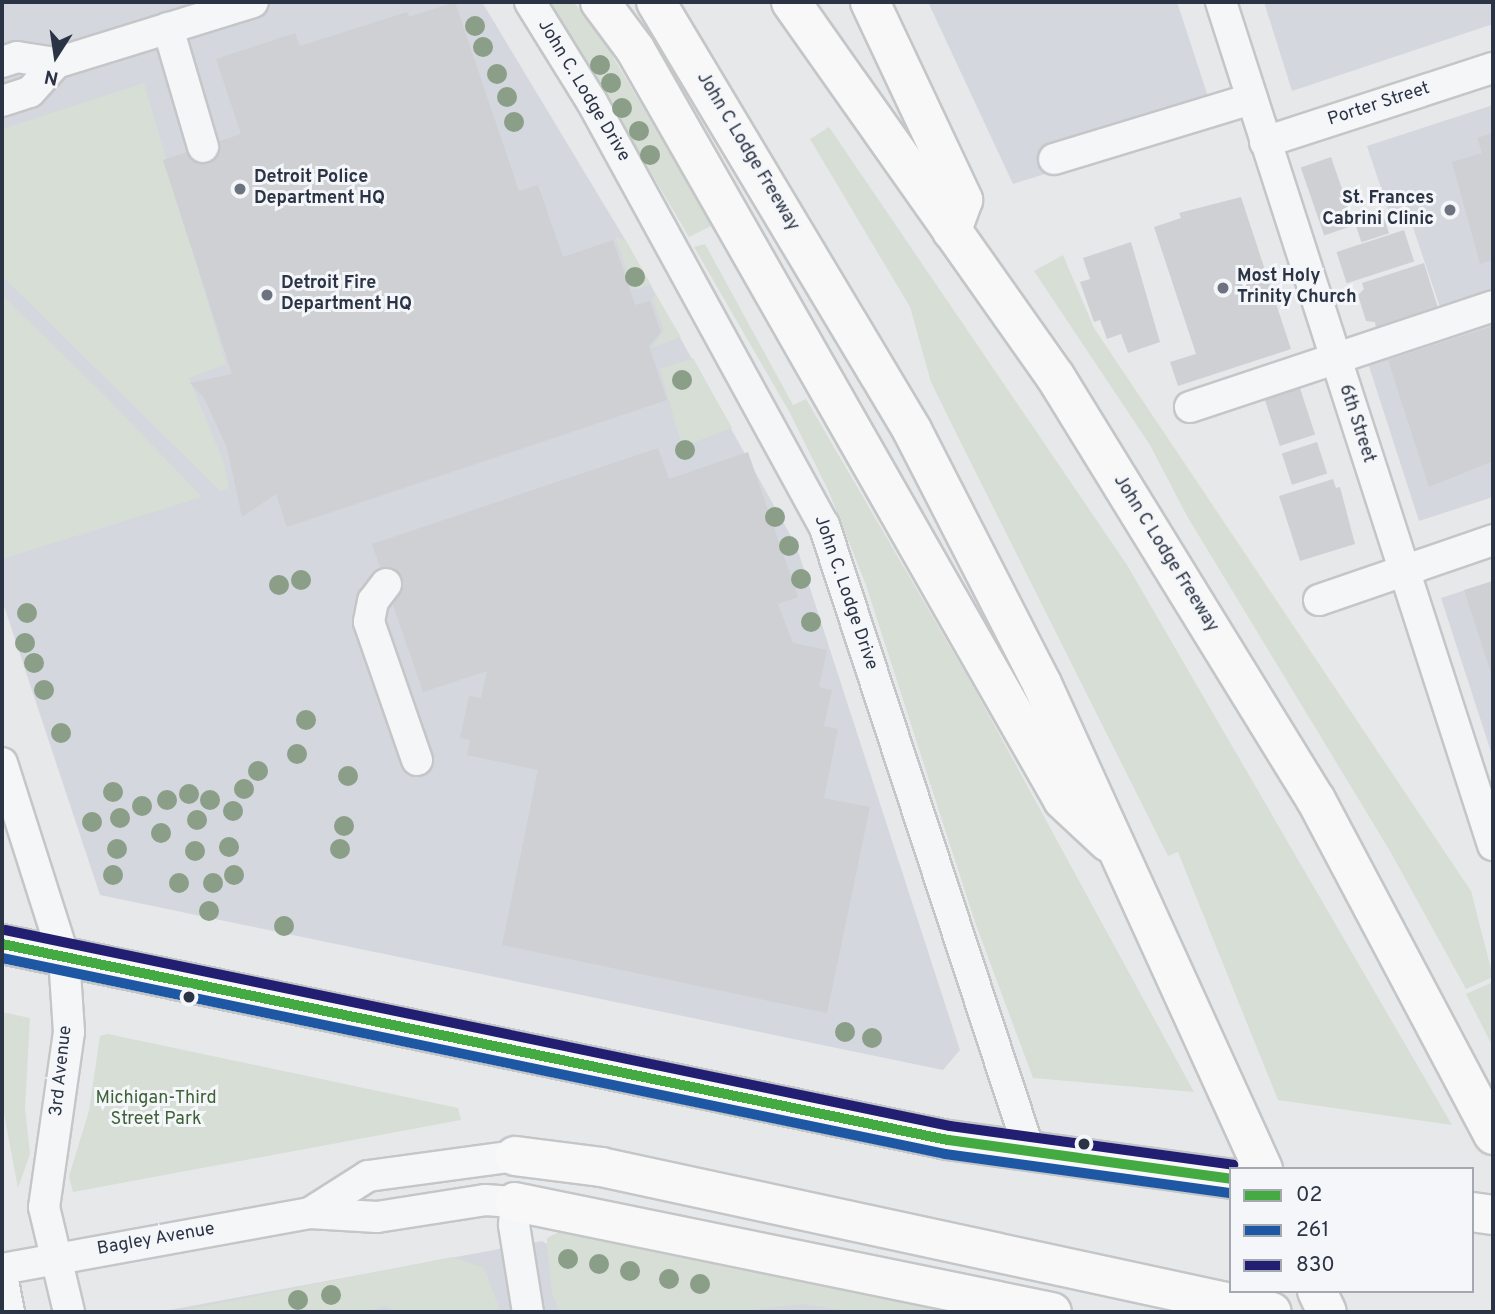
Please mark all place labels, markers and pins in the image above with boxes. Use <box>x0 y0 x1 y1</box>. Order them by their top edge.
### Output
place label: Detroit Police Department HQ <box>254 168 385 210</box>
marker: Detroit Police Department HQ <box>232 181 248 197</box>
place label: St. Frances Cabrini Clinic <box>1322 189 1434 232</box>
marker: St. Frances Cabrini Clinic <box>1440 200 1460 220</box>
place label: Most Holy Trinity Church <box>1237 267 1357 310</box>
place label: Detroit Fire Department HQ <box>281 274 412 316</box>
marker: Most Holy Trinity Church <box>1215 280 1231 296</box>
marker: Detroit Fire Department HQ <box>259 287 275 303</box>
unlabelled marker <box>182 990 196 1004</box>
unlabelled marker <box>1077 1137 1091 1151</box>

